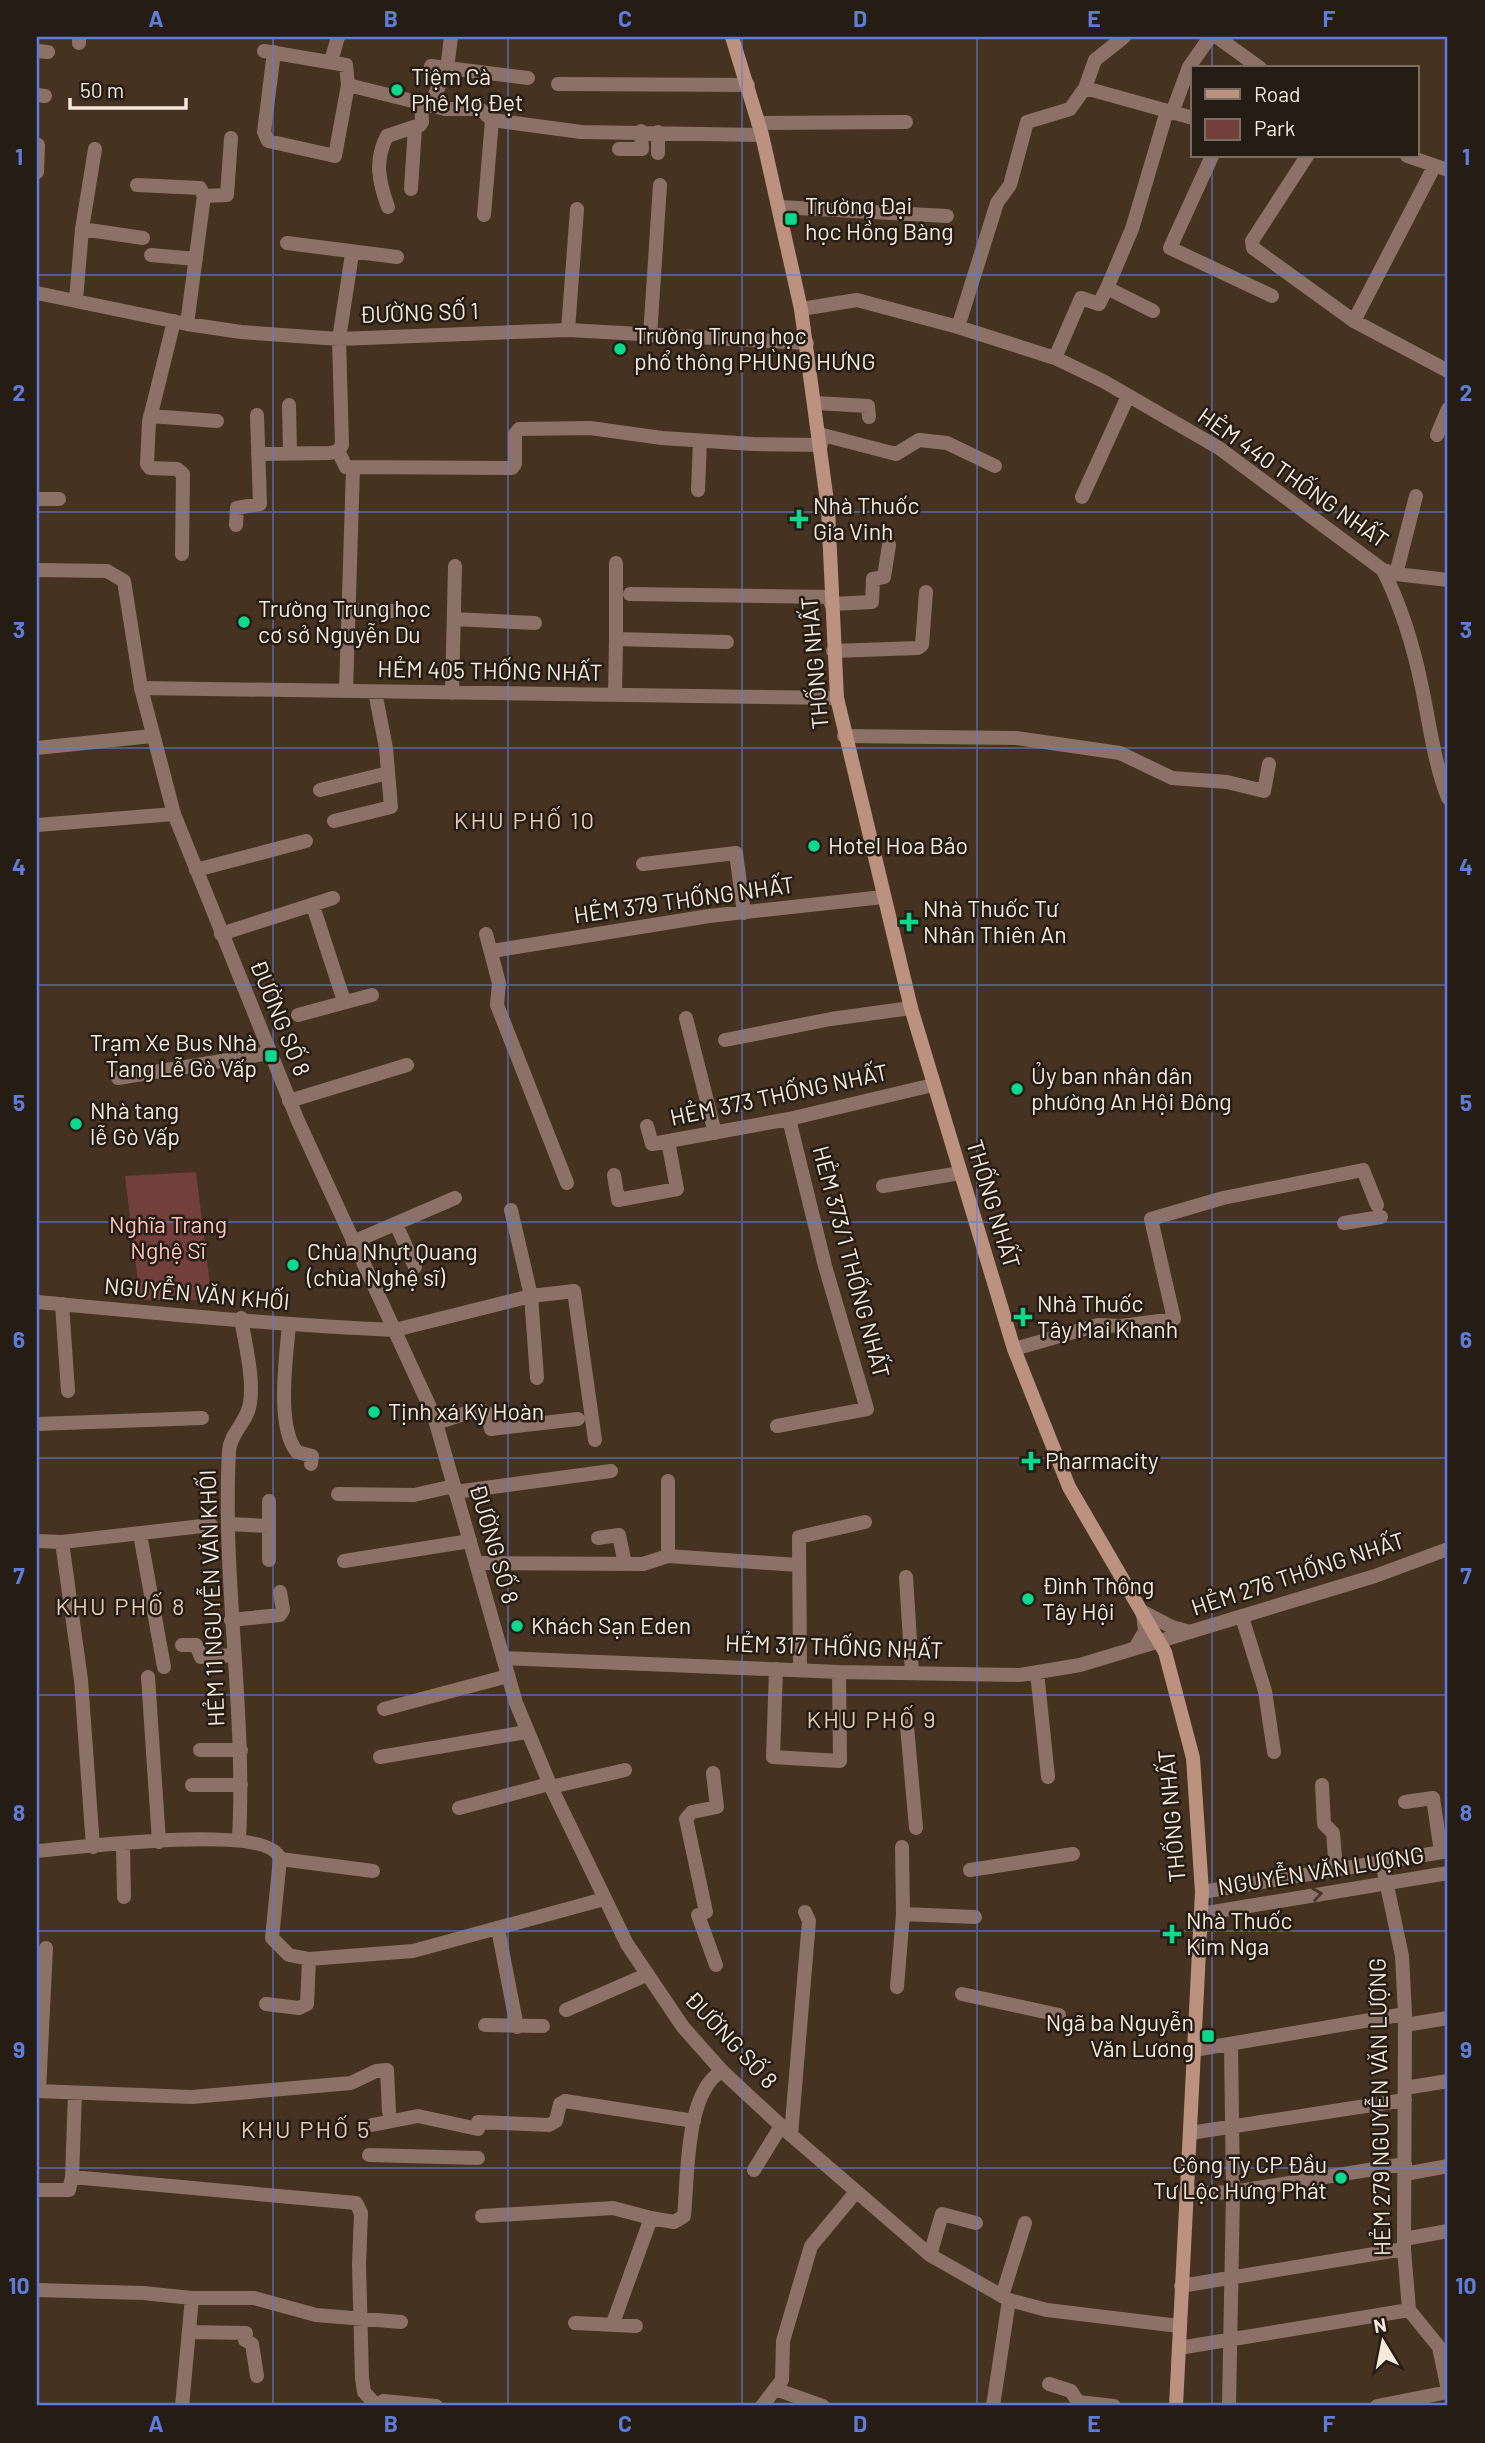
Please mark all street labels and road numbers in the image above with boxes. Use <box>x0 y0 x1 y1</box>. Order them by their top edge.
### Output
street label: ĐƯỜNG SỐ 1 <box>359 296 479 328</box>
street label: HẺM 440 THỐNG NHẤT <box>1193 401 1394 553</box>
street label: THỐNG NHẤT <box>794 596 834 731</box>
street label: HẺM 405 THỐNG NHẤT <box>377 654 603 686</box>
street label: HẺM 379 THỐNG NHẤT <box>572 870 796 928</box>
street label: ĐƯỜNG SỐ 8 <box>245 955 317 1080</box>
street label: HẺM 373 THỐNG NHẤT <box>667 1057 890 1131</box>
street label: THỐNG NHẤT <box>961 1136 1027 1271</box>
street label: HẺM 373/1 THỐNG NHẤT <box>807 1142 896 1381</box>
street label: NGUYỄN VĂN KHỐI <box>103 1269 291 1315</box>
street label: HẺM 11 NGUYỄN VĂN KHỐI <box>191 1469 229 1727</box>
street label: ĐƯỜNG SỐ 8 <box>465 1481 525 1607</box>
street label: HẺM 276 THỐNG NHẤT <box>1187 1525 1408 1621</box>
street label: HẺM 317 THỐNG NHẤT <box>725 1628 944 1664</box>
street label: THỐNG NHẤT <box>1151 1749 1191 1884</box>
street label: NGUYỄN VĂN LƯỢNG <box>1215 1838 1426 1900</box>
street label: HẺM 279 NGUYỄN VĂN LƯỢNG <box>1360 1958 1396 2256</box>
street label: ĐƯỜNG SỐ 8 <box>679 1985 784 2094</box>

